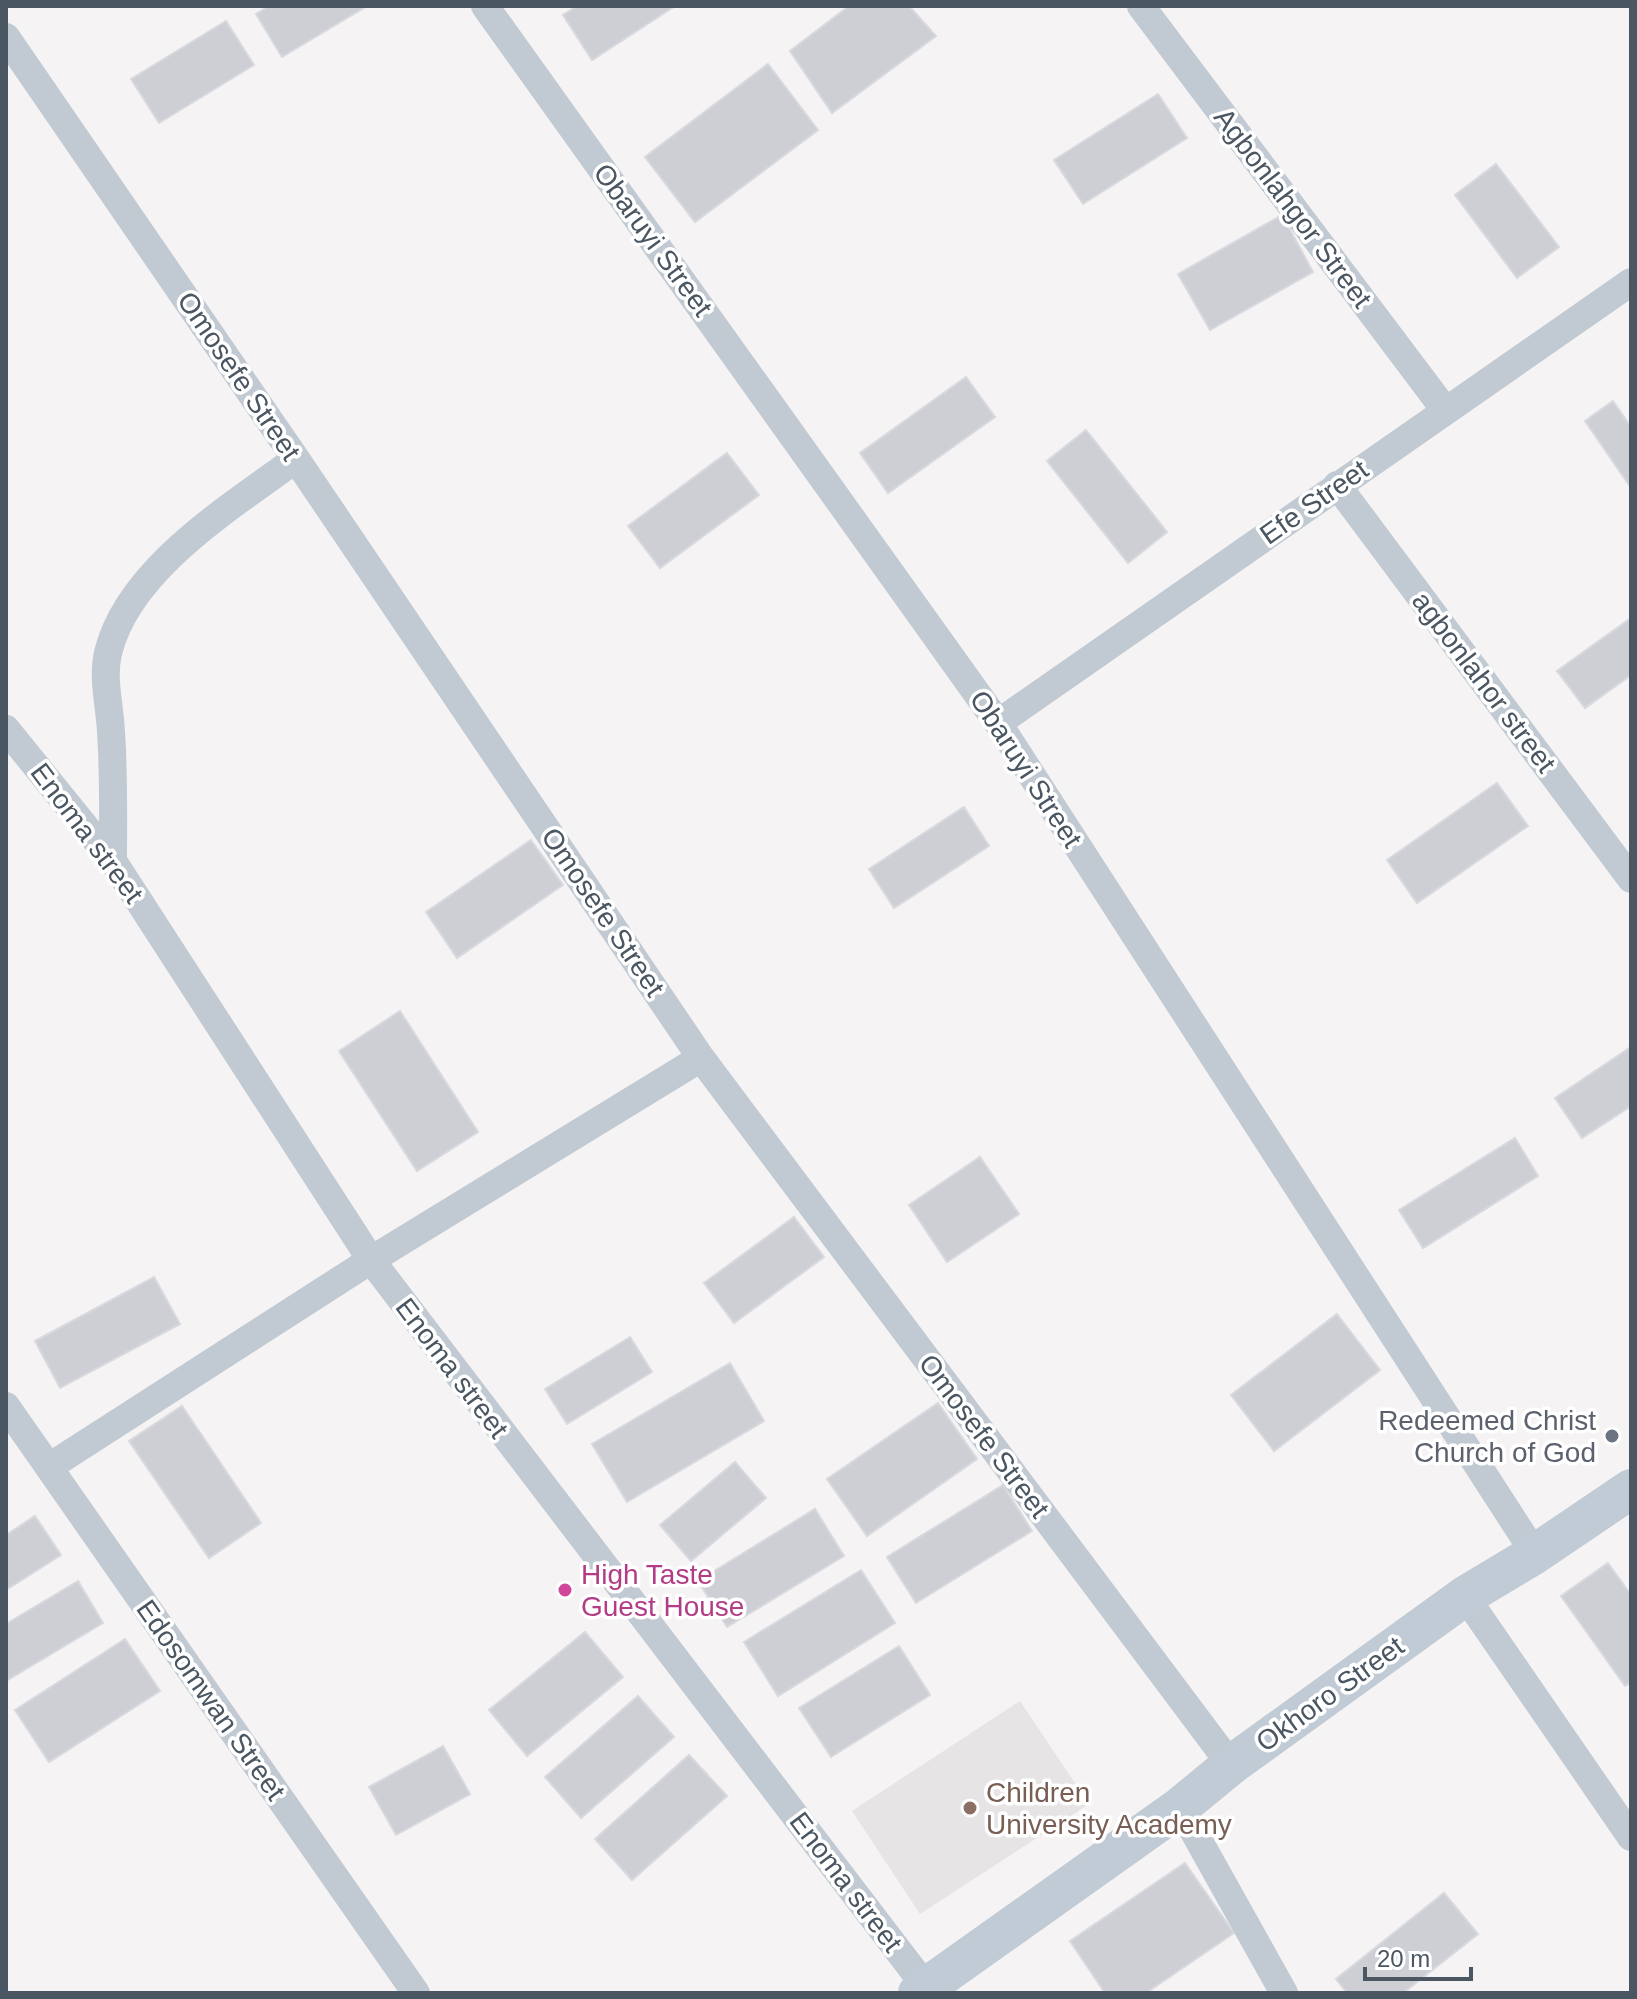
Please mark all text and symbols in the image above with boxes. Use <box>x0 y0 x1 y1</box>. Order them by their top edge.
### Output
street label: Agbonlahgor Street <box>1208 102 1378 314</box>
street label: Obaruyi Street <box>587 158 719 322</box>
street label: Omosefe Street <box>171 286 307 466</box>
street label: Efe Street <box>1254 453 1374 550</box>
street label: agbonlahor street <box>1406 586 1562 779</box>
street label: Obaruyi Street <box>964 685 1088 853</box>
street label: Enoma street <box>25 757 150 909</box>
street label: Omosefe Street <box>535 822 671 1002</box>
street label: Enoma street <box>390 1292 515 1444</box>
street label: Omosefe Street <box>913 1348 1056 1524</box>
place label: Redeemed Christ Church of God <box>1378 1405 1596 1468</box>
marker: Redeemed Christ Church of God <box>1603 1427 1621 1445</box>
place label: High Taste Guest House <box>581 1559 744 1622</box>
marker: High Taste Guest House <box>556 1581 574 1599</box>
street label: Edosomwan Street <box>130 1594 292 1806</box>
street label: Okhoro Street <box>1250 1630 1410 1758</box>
place label: Children University Academy <box>986 1777 1232 1840</box>
marker: Children University Academy <box>961 1799 979 1817</box>
street label: Enoma street <box>784 1806 909 1958</box>
scale bar <box>1365 1931 1471 1981</box>
text: 20 m <box>1377 1945 1430 1972</box>

